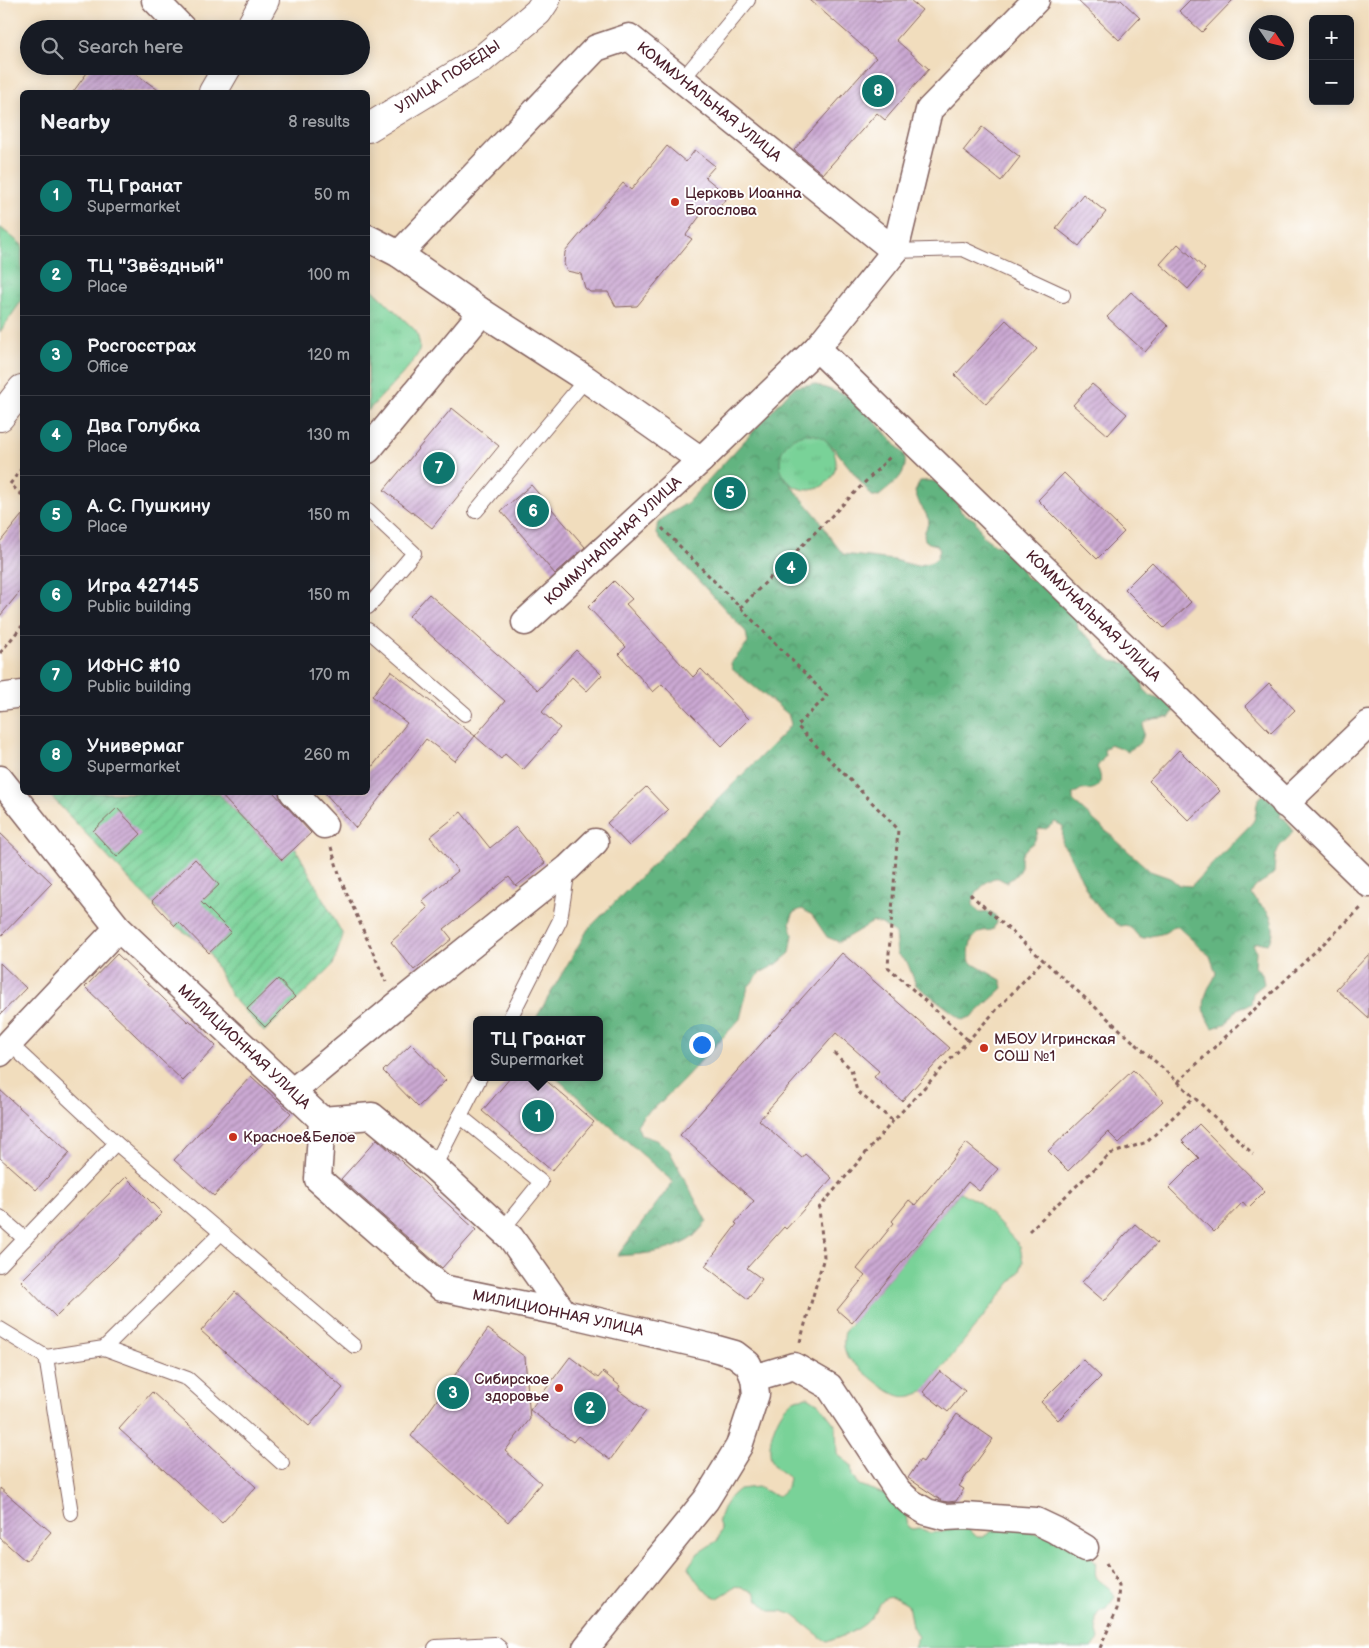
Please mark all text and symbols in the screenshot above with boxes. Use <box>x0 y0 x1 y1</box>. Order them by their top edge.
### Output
north arrow <box>1249 15 1294 60</box>
map controls <box>1309 15 1354 105</box>
button: + <box>1309 15 1354 60</box>
search box <box>20 20 370 75</box>
icon: search <box>38 34 66 62</box>
text: Search here <box>78 36 183 59</box>
street label: УЛИЦА ПОБЕДЫ <box>392 36 504 118</box>
street label: КОММУНАЛЬНАЯ УЛИЦА <box>633 38 786 167</box>
button: − <box>1309 60 1354 105</box>
pin: 8 <box>862 72 894 110</box>
text: Nearby <box>40 110 110 135</box>
text: 8 results <box>288 113 350 132</box>
text: ТЦ Гранат <box>87 175 182 198</box>
place label: Церковь Иоанна Богослова <box>685 184 802 220</box>
text: 1 <box>53 186 59 205</box>
text: 50 m <box>314 186 350 205</box>
marker: Церковь Иоанна Богослова <box>669 196 681 208</box>
text: Supermarket <box>87 198 180 217</box>
text: ТЦ "Звёздный" <box>87 255 224 278</box>
text: 2 <box>51 266 61 285</box>
text: 100 m <box>307 266 350 285</box>
text: Place <box>87 278 128 297</box>
text: Росгосстрах <box>87 335 196 358</box>
text: 3 <box>51 346 61 365</box>
text: 120 m <box>307 346 350 365</box>
text: Office <box>87 358 129 377</box>
text: Два Голубка <box>87 415 200 438</box>
text: 4 <box>51 426 61 445</box>
text: 130 m <box>307 426 350 445</box>
text: Place <box>87 438 128 457</box>
pin: 7 <box>423 449 455 487</box>
street label: КОММУНАЛЬНАЯ УЛИЦА <box>540 472 686 610</box>
pin: 5 <box>714 474 746 512</box>
pin: 6 <box>517 492 549 530</box>
text: А. С. Пушкину <box>87 495 211 518</box>
text: 5 <box>51 506 61 525</box>
text: 150 m <box>308 506 350 525</box>
text: Place <box>87 518 128 537</box>
street label: КОММУНАЛЬНАЯ УЛИЦА <box>1021 546 1165 686</box>
pin: 4 <box>775 549 807 587</box>
text: Игра 427145 <box>87 575 199 598</box>
text: 6 <box>51 586 61 605</box>
text: 150 m <box>308 586 350 605</box>
text: Public building <box>87 598 191 617</box>
text: ИФНС #10 <box>87 655 180 678</box>
text: 7 <box>52 666 60 685</box>
text: 170 m <box>309 666 350 685</box>
text: Public building <box>87 678 191 697</box>
text: Универмаг <box>87 735 184 758</box>
text: 8 <box>51 746 61 765</box>
text: 260 m <box>304 746 350 765</box>
text: Supermarket <box>87 758 180 777</box>
street label: МИЛИЦИОННАЯ УЛИЦА <box>174 981 315 1114</box>
popup <box>473 1016 603 1081</box>
text: ТЦ Гранат <box>490 1028 586 1051</box>
place label: МБОУ Игринская СОШ №1 <box>994 1030 1116 1066</box>
your location <box>689 1032 715 1058</box>
marker: МБОУ Игринская СОШ №1 <box>978 1042 990 1054</box>
text: Supermarket <box>490 1051 584 1070</box>
pin: 1 <box>522 1097 554 1135</box>
place label: Красное&Белое <box>243 1128 355 1147</box>
marker: Красное&Белое <box>227 1131 239 1143</box>
street label: МИЛИЦИОННАЯ УЛИЦА <box>471 1286 646 1341</box>
place label: Сибирское здоровье <box>474 1370 549 1406</box>
pin: 3 <box>437 1374 469 1412</box>
marker: Сибирское здоровье <box>553 1382 565 1394</box>
pin: 2 <box>574 1389 606 1427</box>

